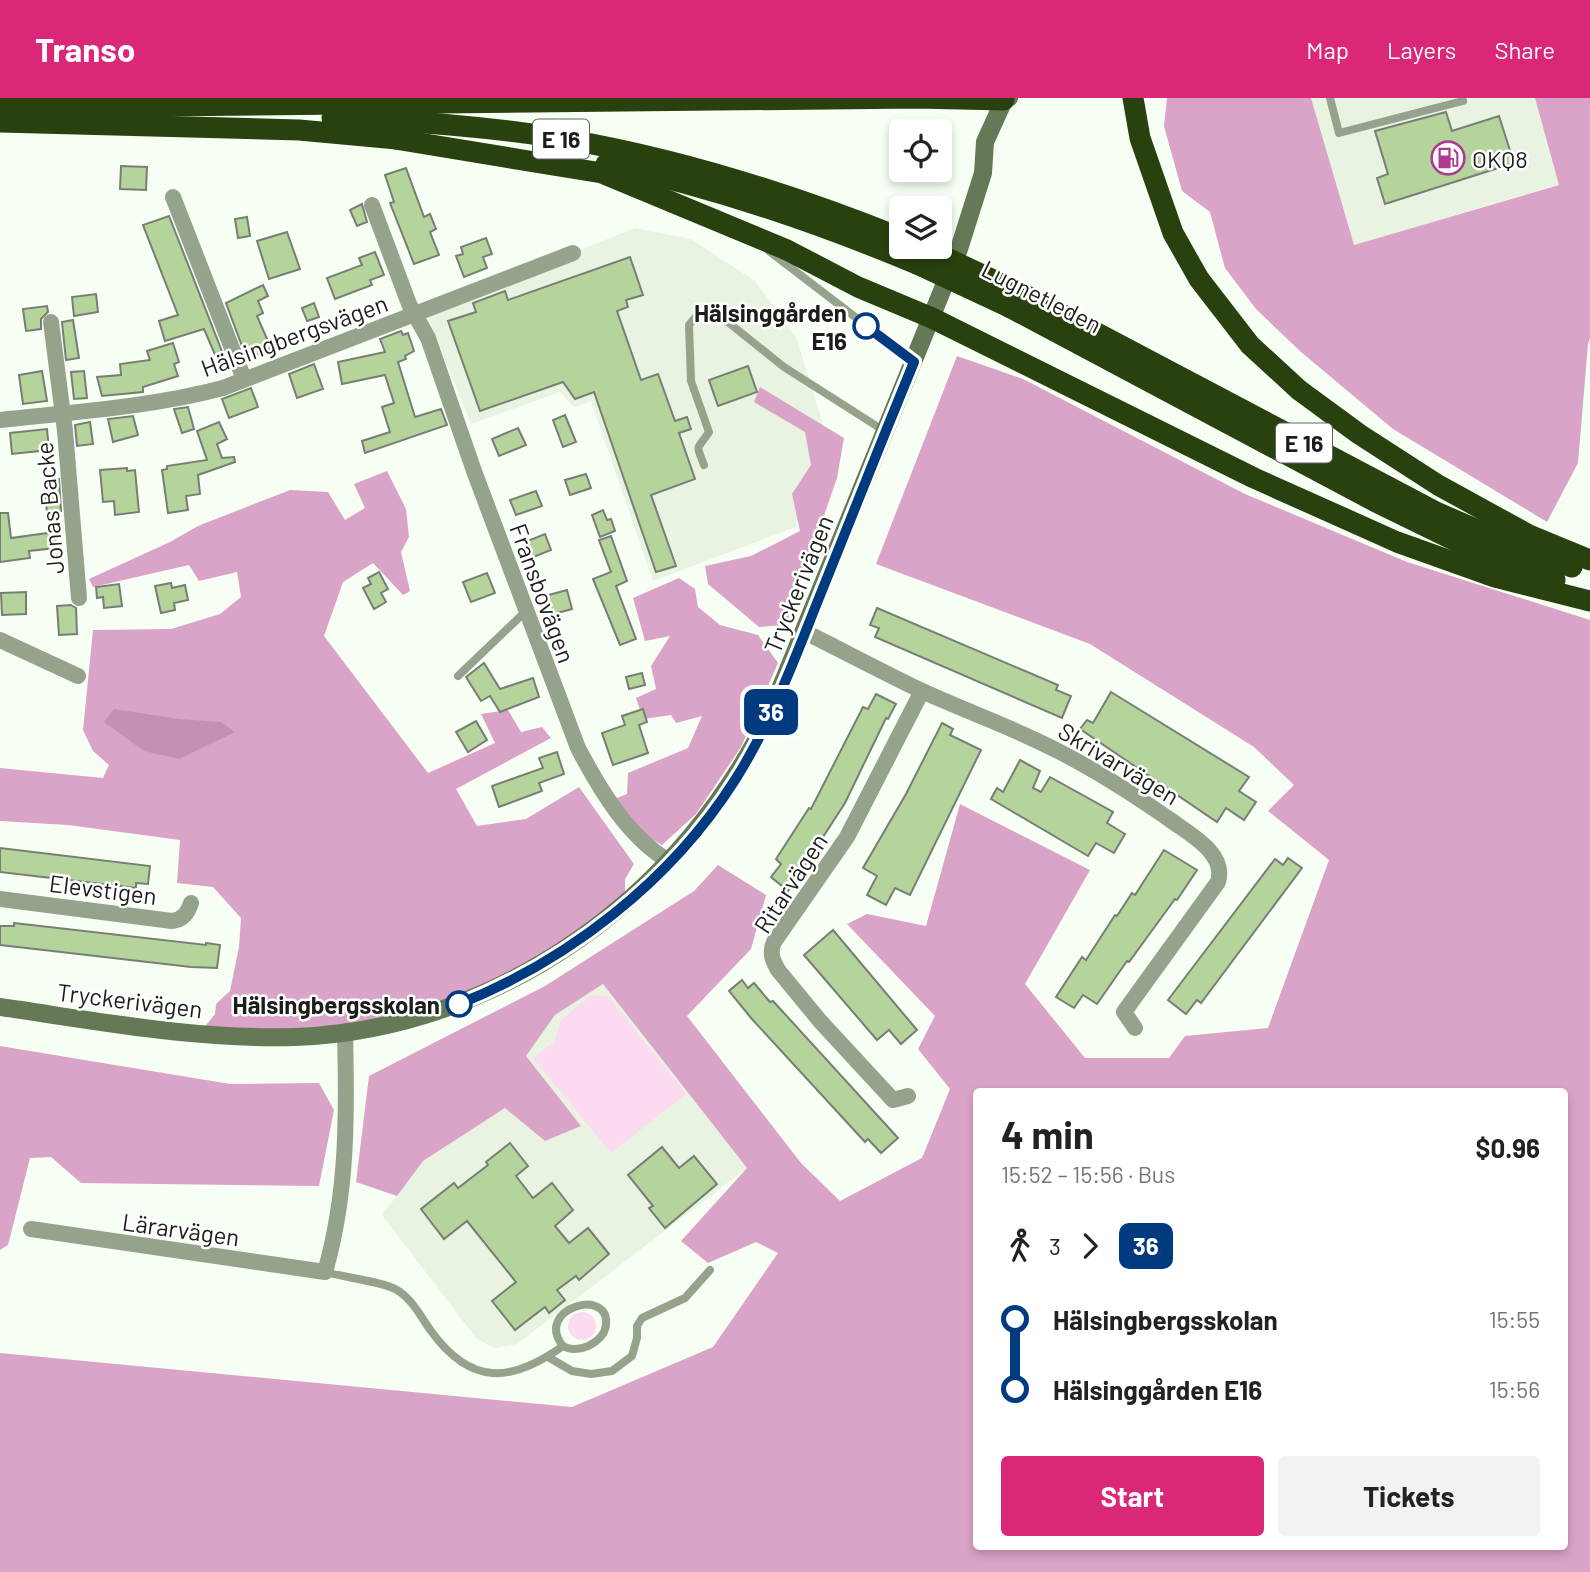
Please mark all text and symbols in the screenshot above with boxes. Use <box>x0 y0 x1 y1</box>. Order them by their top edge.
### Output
text: Transo <box>35 29 135 69</box>
text: Map <box>1306 35 1349 64</box>
text: Layers <box>1387 35 1456 64</box>
text: Share <box>1494 35 1555 64</box>
map controls <box>889 119 952 259</box>
button: locate <box>889 119 952 182</box>
road number: E 16 <box>533 120 589 158</box>
fuel station icon: OKQ8 <box>1429 139 1467 177</box>
place label: OKQ8 <box>1472 144 1528 173</box>
button: layers <box>889 196 952 259</box>
street label: Lugnetleden <box>977 253 1107 339</box>
street label: Hälsingbergsvägen <box>197 288 391 382</box>
place label: Hälsinggården E16 <box>694 298 847 355</box>
marker: Hälsinggården E16 <box>853 313 879 339</box>
road number: E 16 <box>1276 424 1332 462</box>
street label: Jonas Backe <box>29 441 69 575</box>
street label: Tryckerivägen <box>757 511 839 657</box>
street label: Fransbovägen <box>504 519 582 667</box>
line badge: 36 <box>740 689 802 735</box>
text: 36 <box>758 697 784 726</box>
street label: Skrivarvägen <box>1053 716 1185 810</box>
street label: Ritarvägen <box>747 828 833 938</box>
street label: Elevstigen <box>48 868 158 910</box>
street label: Tryckerivägen <box>56 977 204 1023</box>
place label: Hälsingbergsskolan <box>233 990 440 1019</box>
marker: Hälsingbergsskolan <box>446 991 472 1017</box>
text: 4 min <box>1001 1111 1094 1157</box>
text: $0.96 <box>1476 1132 1540 1163</box>
text: 15:52 – 15:56 · Bus <box>1001 1160 1175 1188</box>
street label: Lärarvägen <box>120 1206 242 1252</box>
icon: walk <box>1001 1227 1039 1265</box>
icon: forward <box>1071 1227 1109 1265</box>
text: 36 <box>1133 1231 1159 1260</box>
text: 3 <box>1049 1232 1061 1260</box>
text: Hälsingbergsskolan <box>1053 1304 1278 1335</box>
text: 15:55 <box>1489 1305 1540 1333</box>
text: Hälsinggården E16 <box>1053 1374 1262 1405</box>
text: 15:56 <box>1489 1375 1540 1403</box>
button: Start <box>1001 1456 1264 1536</box>
button: Tickets <box>1278 1456 1540 1536</box>

